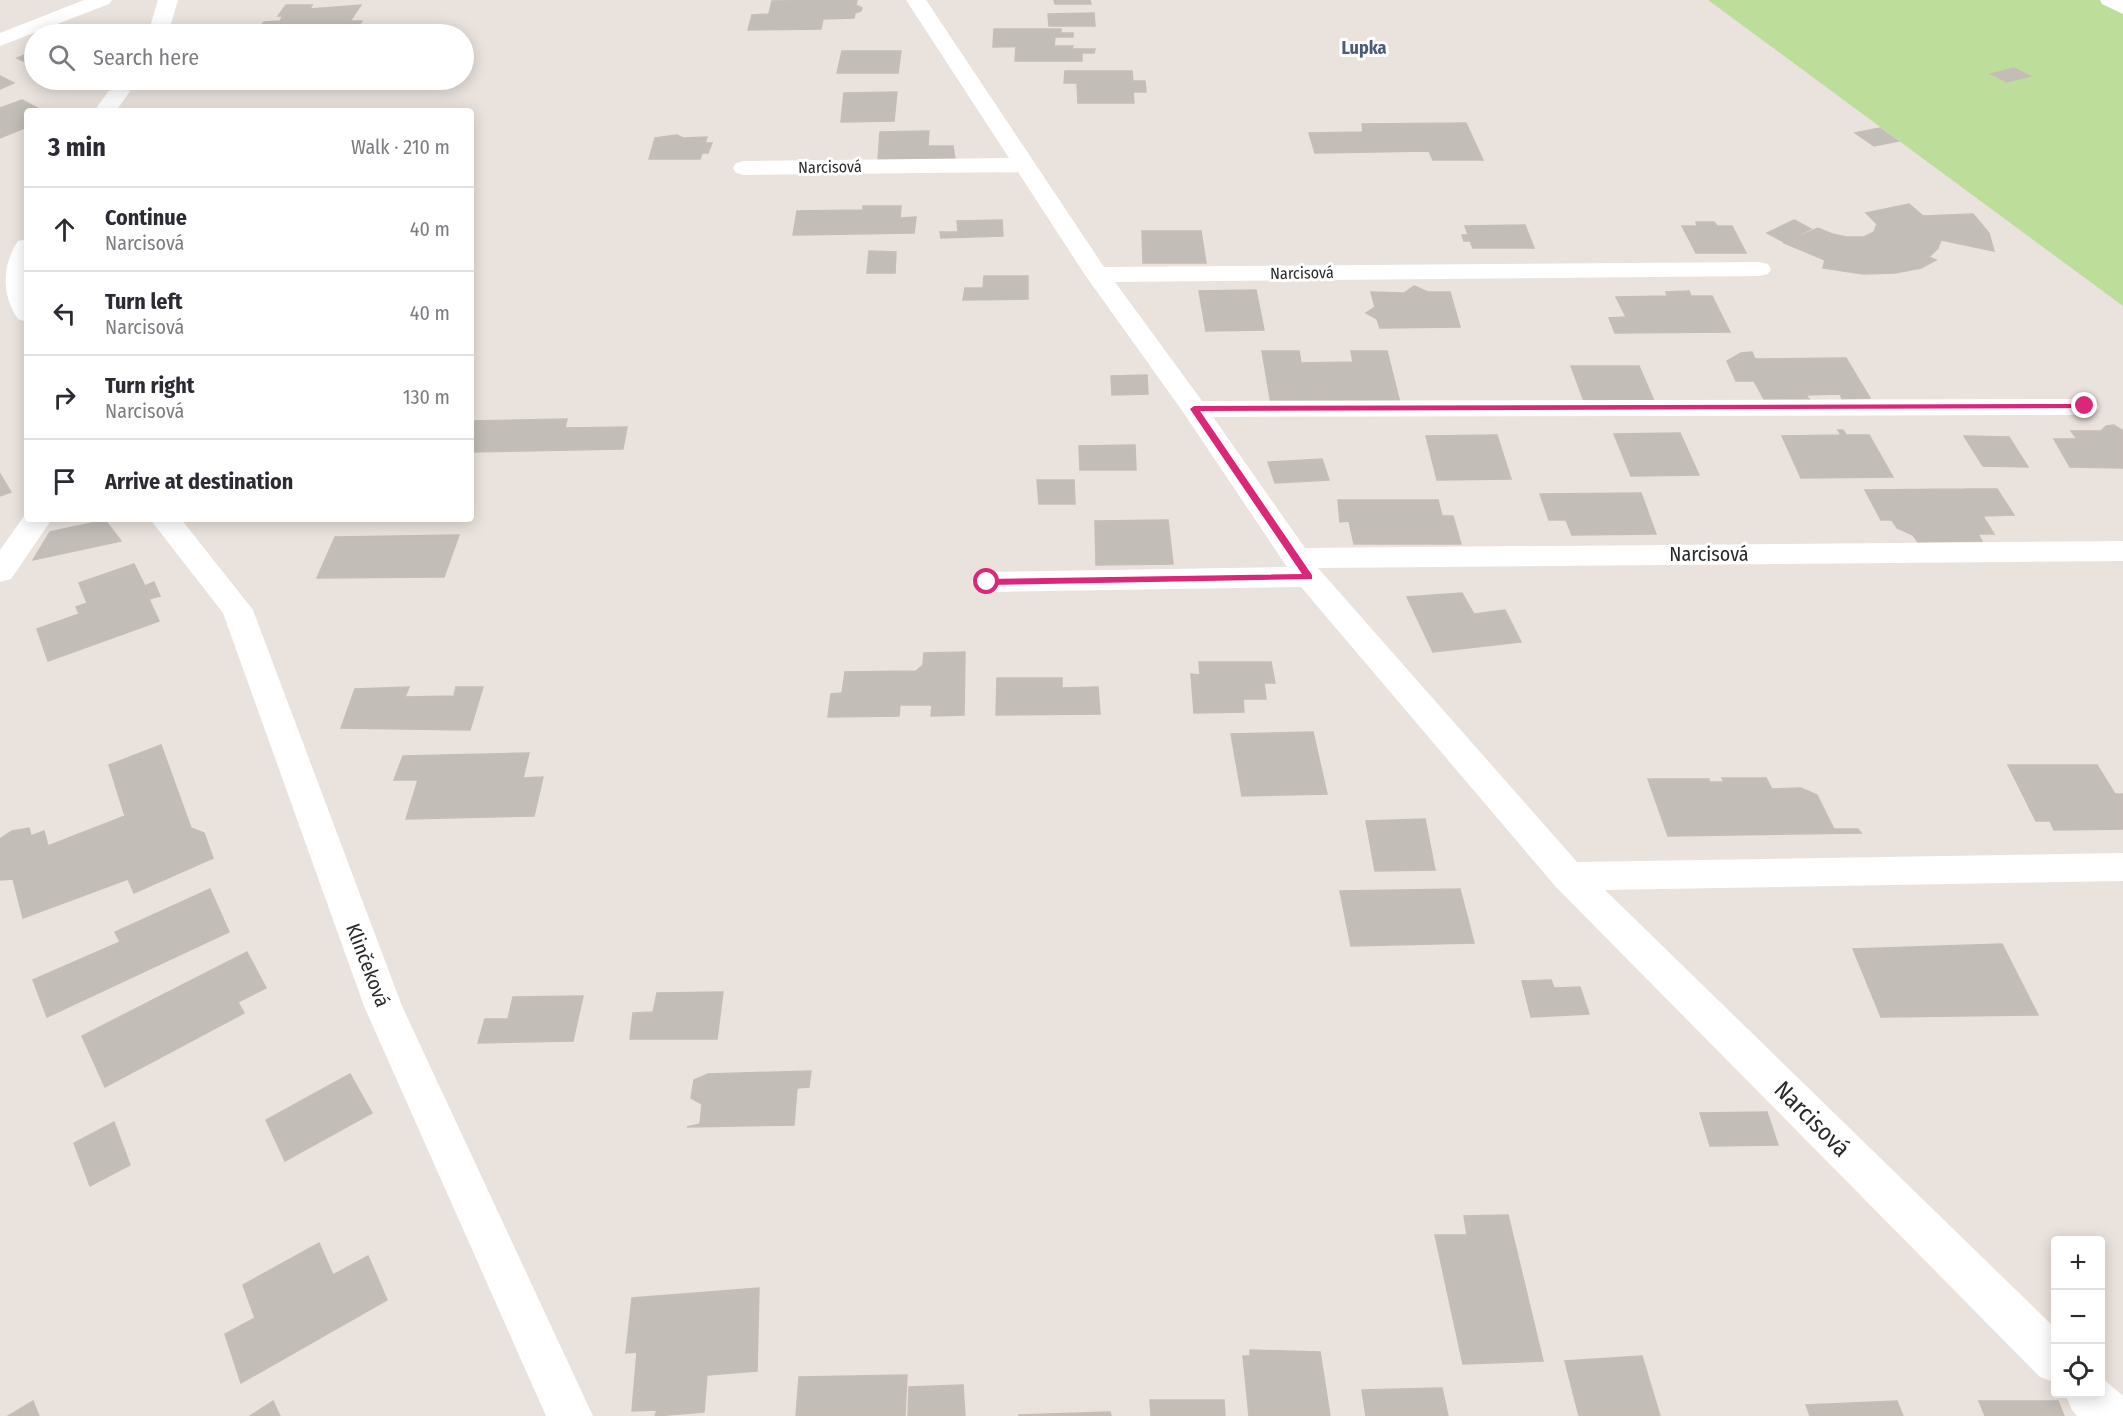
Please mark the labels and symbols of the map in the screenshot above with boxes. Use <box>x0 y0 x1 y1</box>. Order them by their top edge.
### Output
district label: Lupka <box>1341 37 1387 59</box>
street label: Narcisová <box>798 157 862 177</box>
street label: Narcisová <box>1270 263 1334 283</box>
route end <box>2071 392 2097 418</box>
street label: Narcisová <box>1669 542 1749 566</box>
route start <box>973 568 999 594</box>
street label: Klinčeková <box>341 920 395 1010</box>
street label: Narcisová <box>1768 1075 1856 1163</box>

